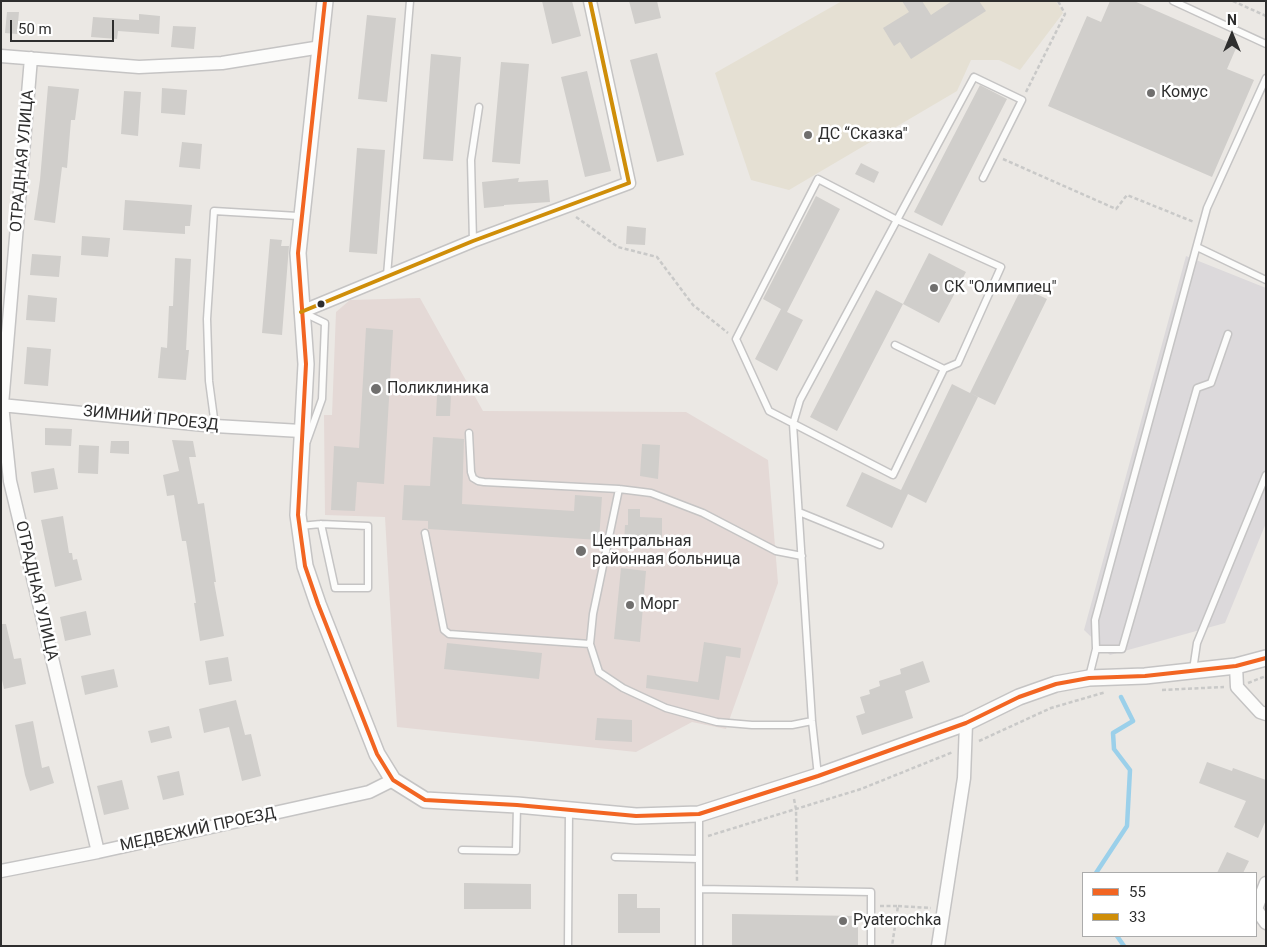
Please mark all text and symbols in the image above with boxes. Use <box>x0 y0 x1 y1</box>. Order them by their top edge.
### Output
scale bar <box>12 10 116 42</box>
north arrow <box>1207 10 1257 60</box>
text: N <box>1227 12 1237 28</box>
text: 50 m <box>18 20 52 38</box>
place label: Комус <box>1161 83 1208 103</box>
marker: Комус <box>1145 87 1157 99</box>
street label: ОТРАДНАЯ УЛИЦА <box>7 89 39 233</box>
place label: ДС “Сказка" <box>818 125 908 145</box>
marker: ДС “Сказка" <box>802 129 814 141</box>
place label: СК "Олимпиец" <box>944 278 1057 298</box>
marker: СК "Олимпиец" <box>928 282 940 294</box>
unlabelled marker <box>316 299 326 309</box>
place label: Поликлиника <box>387 379 489 399</box>
marker: Поликлиника <box>369 382 383 396</box>
street label: ЗИМНИЙ ПРОЕЗД <box>82 402 220 436</box>
street label: ОТРАДНАЯ УЛИЦА <box>11 519 61 663</box>
place label: Центральная районная больница <box>592 532 740 570</box>
marker: Центральная районная больница <box>574 544 588 558</box>
place label: Морг <box>640 595 679 615</box>
marker: Морг <box>624 599 636 611</box>
street label: МЕДВЕЖИЙ ПРОЕЗД <box>118 804 278 856</box>
legend <box>1082 872 1257 937</box>
text: 55 <box>1129 883 1146 901</box>
text: 33 <box>1129 908 1146 926</box>
place label: Pyaterochka <box>853 911 941 931</box>
marker: Pyaterochka <box>837 915 849 927</box>

